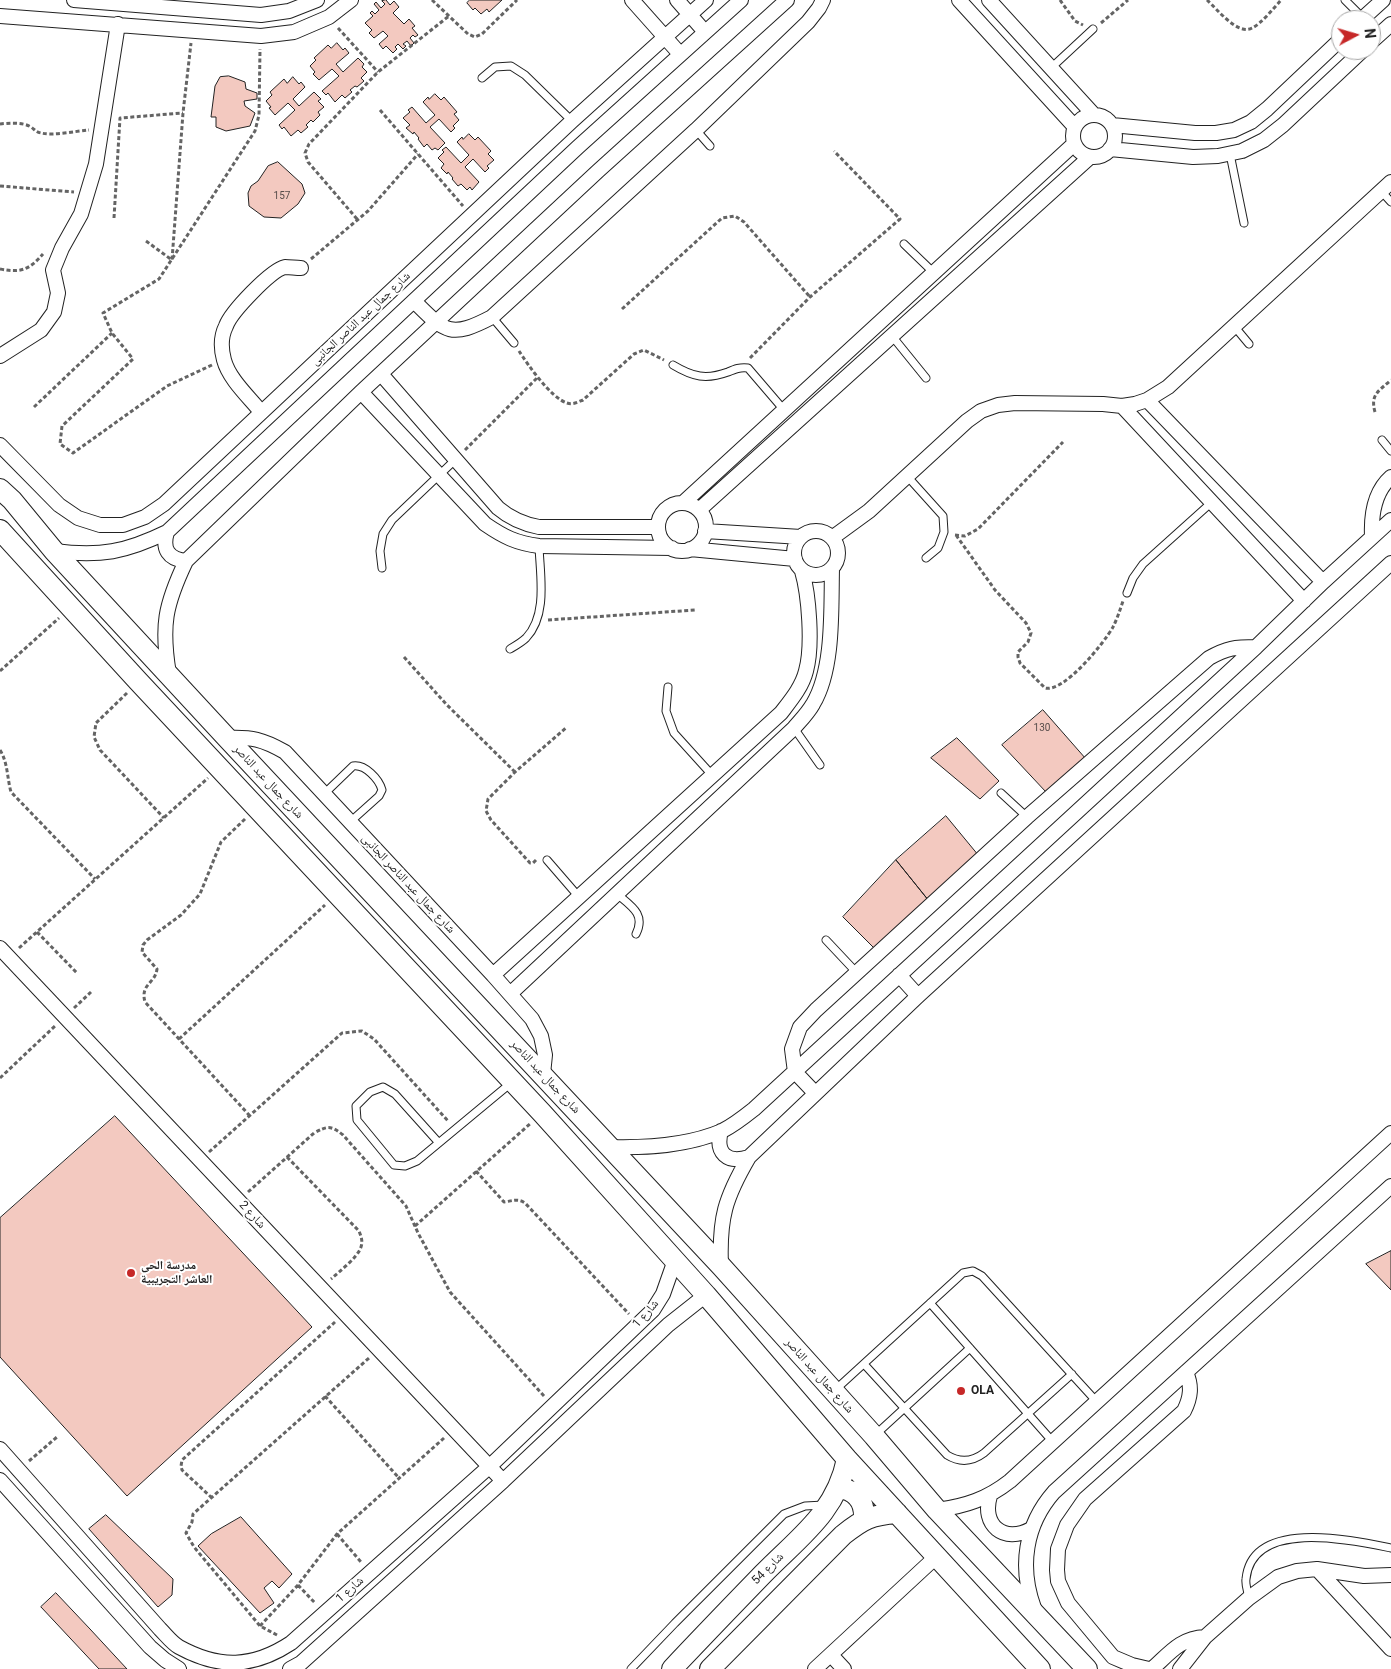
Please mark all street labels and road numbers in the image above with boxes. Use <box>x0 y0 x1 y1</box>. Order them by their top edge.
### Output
street label: شارع جمال عبد الناصر الجانبى <box>308 269 414 369</box>
street label: شارع جمال عبد الناصر <box>230 742 306 822</box>
street label: شارع جمال عبد الناصر الجانبى <box>358 831 458 937</box>
street label: شارع جمال عبد الناصر <box>507 1037 583 1117</box>
street label: شارع 2 <box>236 1198 268 1232</box>
street label: شارع 1 <box>630 1297 662 1331</box>
street label: شارع جمال عبد الناصر <box>782 1336 856 1416</box>
street label: شارع 54 <box>749 1550 787 1588</box>
street label: شارع 1 <box>333 1574 367 1606</box>

